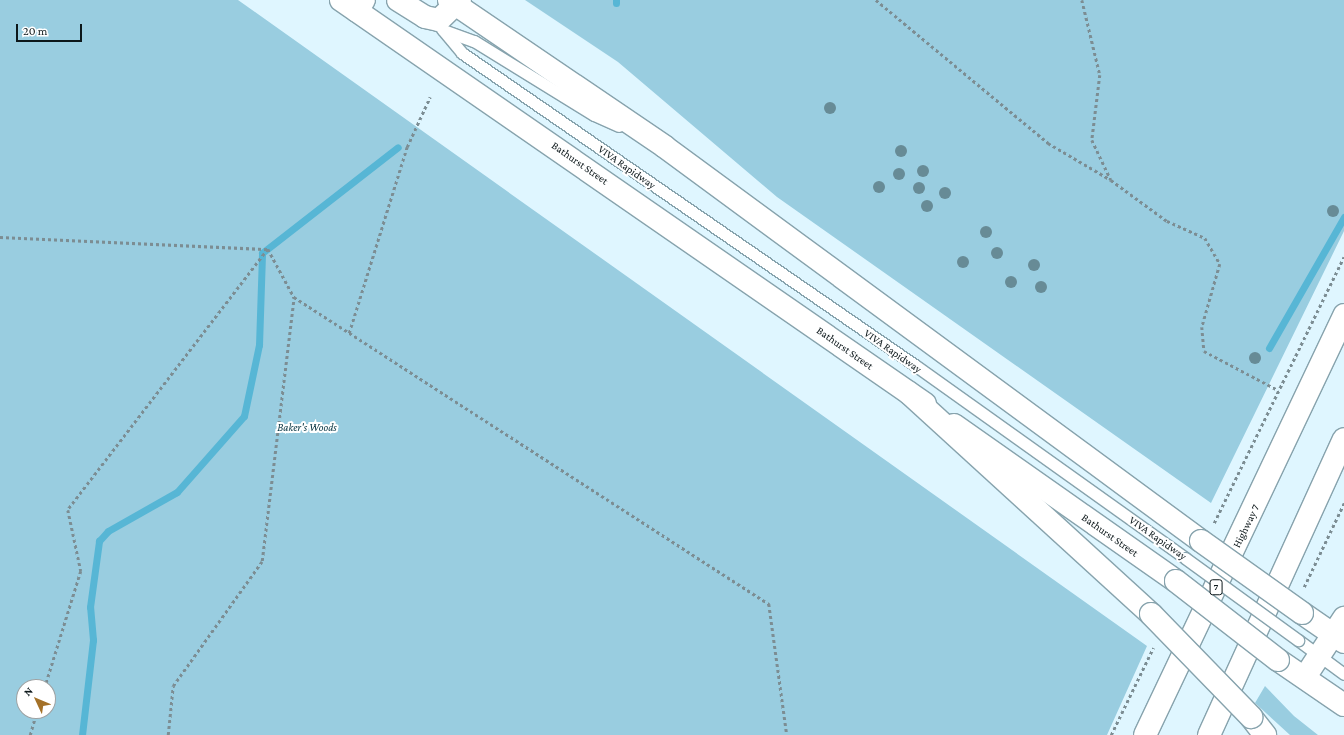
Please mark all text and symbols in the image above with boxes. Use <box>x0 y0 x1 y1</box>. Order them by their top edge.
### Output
scale bar <box>18 16 84 42</box>
text: 20 m <box>23 24 47 38</box>
street label: Bathurst Street <box>549 139 611 187</box>
street label: VIVA Rapidway <box>596 142 658 192</box>
street label: Bathurst Street <box>814 324 876 372</box>
street label: VIVA Rapidway <box>862 326 924 376</box>
park label: Baker's Woods <box>277 420 337 434</box>
street label: Highway 7 <box>1230 502 1262 550</box>
street label: Bathurst Street <box>1079 511 1141 559</box>
street label: VIVA Rapidway <box>1127 513 1189 563</box>
road number: 7 <box>1209 579 1223 595</box>
north arrow <box>16 679 56 719</box>
text: N <box>21 684 35 698</box>

